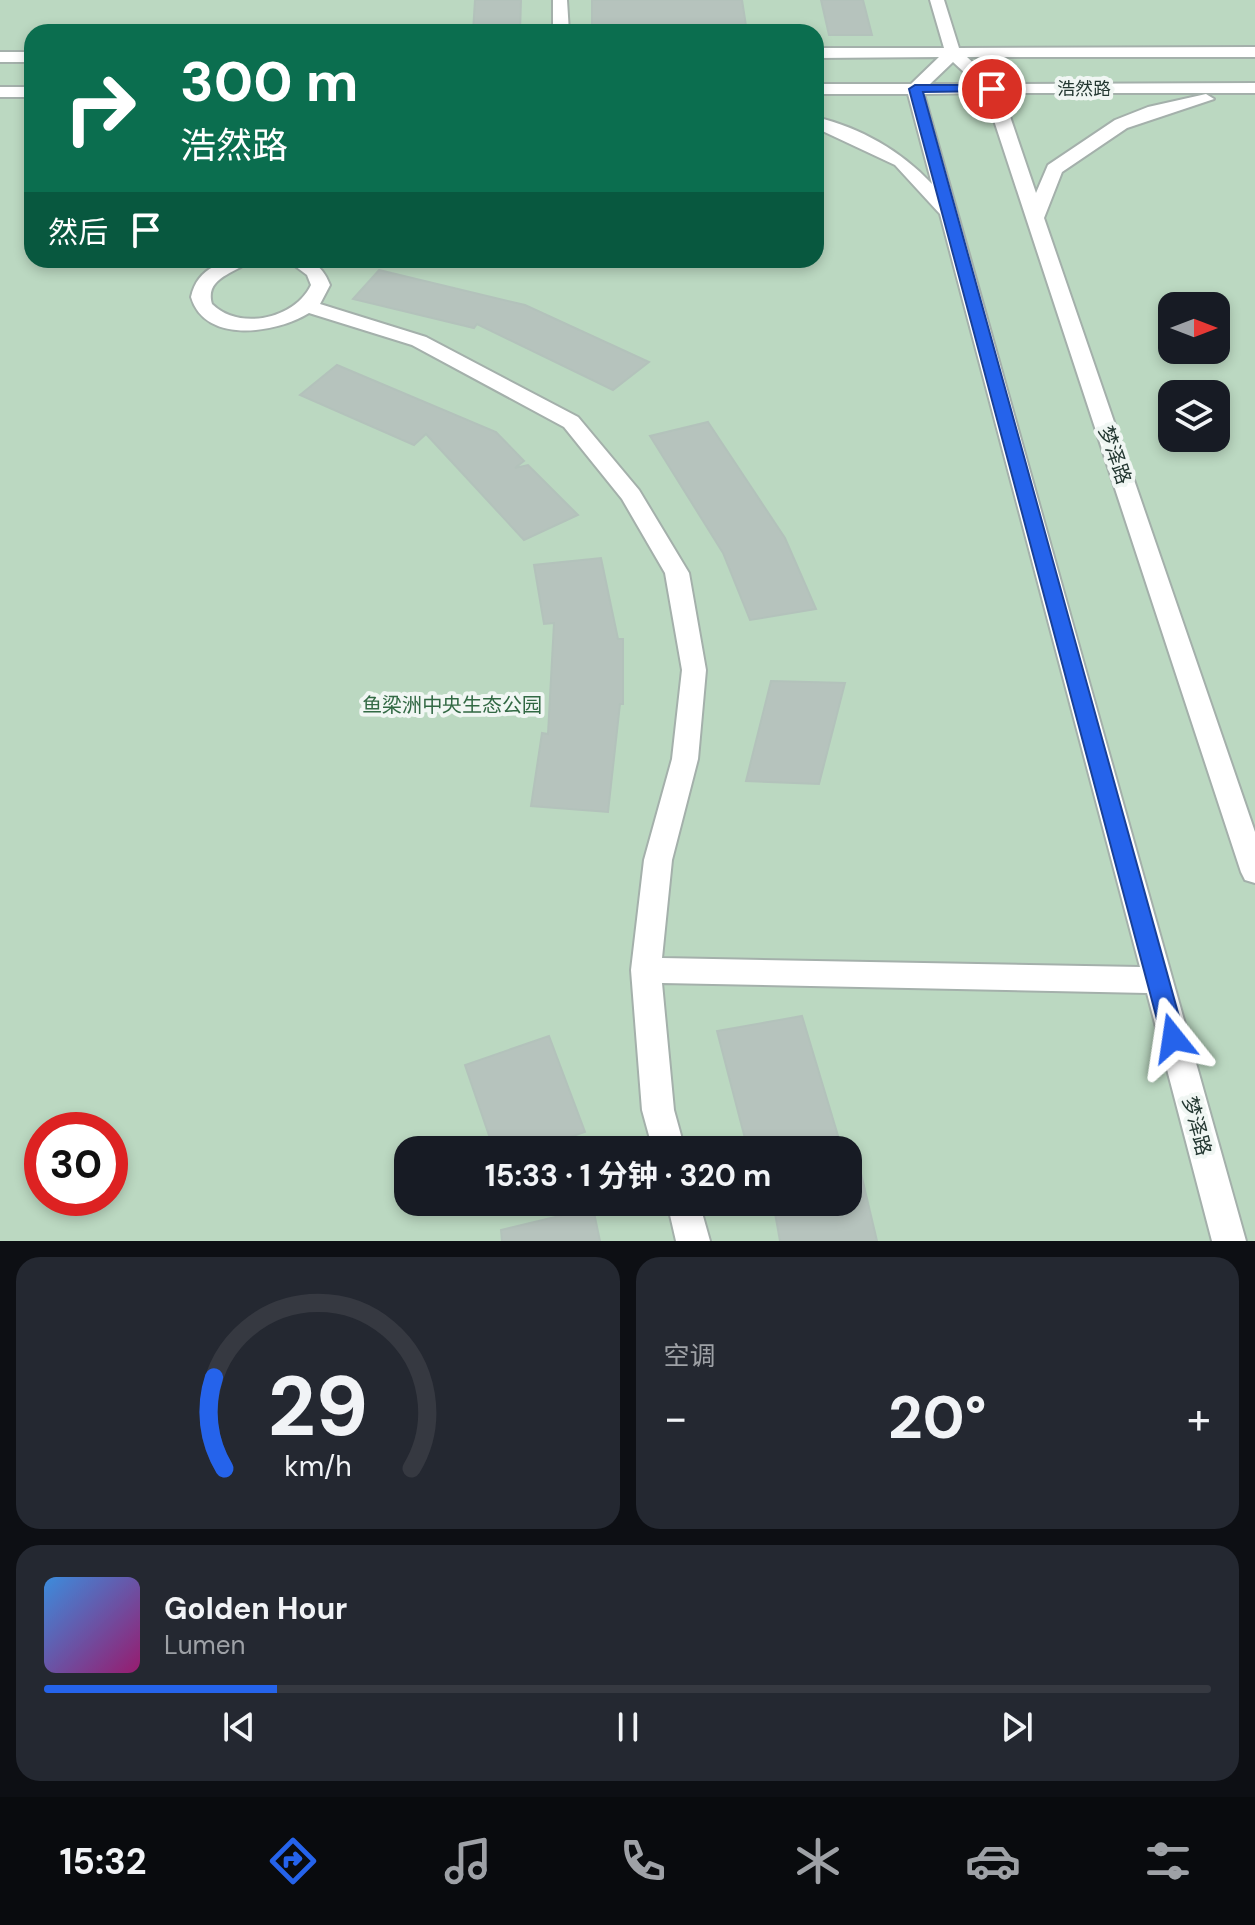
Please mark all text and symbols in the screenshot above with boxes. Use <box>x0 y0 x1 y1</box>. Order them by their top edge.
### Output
text: 300 m <box>180 45 358 118</box>
pin <box>958 55 1026 123</box>
icon: right <box>48 56 152 160</box>
icon: arrive <box>970 67 1014 111</box>
street label: 浩然路 <box>1057 77 1111 101</box>
text: 浩然路 <box>180 122 288 169</box>
icon: arrive <box>124 208 168 252</box>
text: 然后 <box>48 213 108 252</box>
north arrow <box>1158 292 1230 364</box>
map controls <box>1158 292 1230 452</box>
button: layers <box>1158 380 1230 452</box>
street label: 梦泽路 <box>1093 422 1137 488</box>
park label: 鱼梁洲中央生态公园 <box>362 692 542 718</box>
position arrow <box>1131 996 1215 1080</box>
street label: 梦泽路 <box>1177 1094 1217 1158</box>
speed limit sign: 30 <box>24 1112 128 1216</box>
text: 15:33 · 1 分钟 · 320 m <box>485 1156 771 1195</box>
text: 空调 <box>664 1339 716 1373</box>
text: 29 <box>268 1352 368 1461</box>
text: 20° <box>888 1378 986 1457</box>
text: − <box>664 1389 688 1447</box>
text: + <box>1187 1389 1211 1447</box>
text: km/h <box>284 1448 352 1485</box>
text: Golden Hour <box>164 1589 347 1628</box>
text: Lumen <box>164 1628 245 1662</box>
icon: previous <box>217 1705 261 1749</box>
icon: pause <box>606 1705 650 1749</box>
icon: next <box>995 1705 1039 1749</box>
icon: directions <box>265 1833 321 1889</box>
icon: music <box>440 1833 496 1889</box>
icon: phone <box>615 1833 671 1889</box>
icon: climate <box>790 1833 846 1889</box>
icon: car <box>965 1833 1021 1889</box>
icon: filters <box>1140 1833 1196 1889</box>
text: 15:32 <box>59 1838 147 1885</box>

